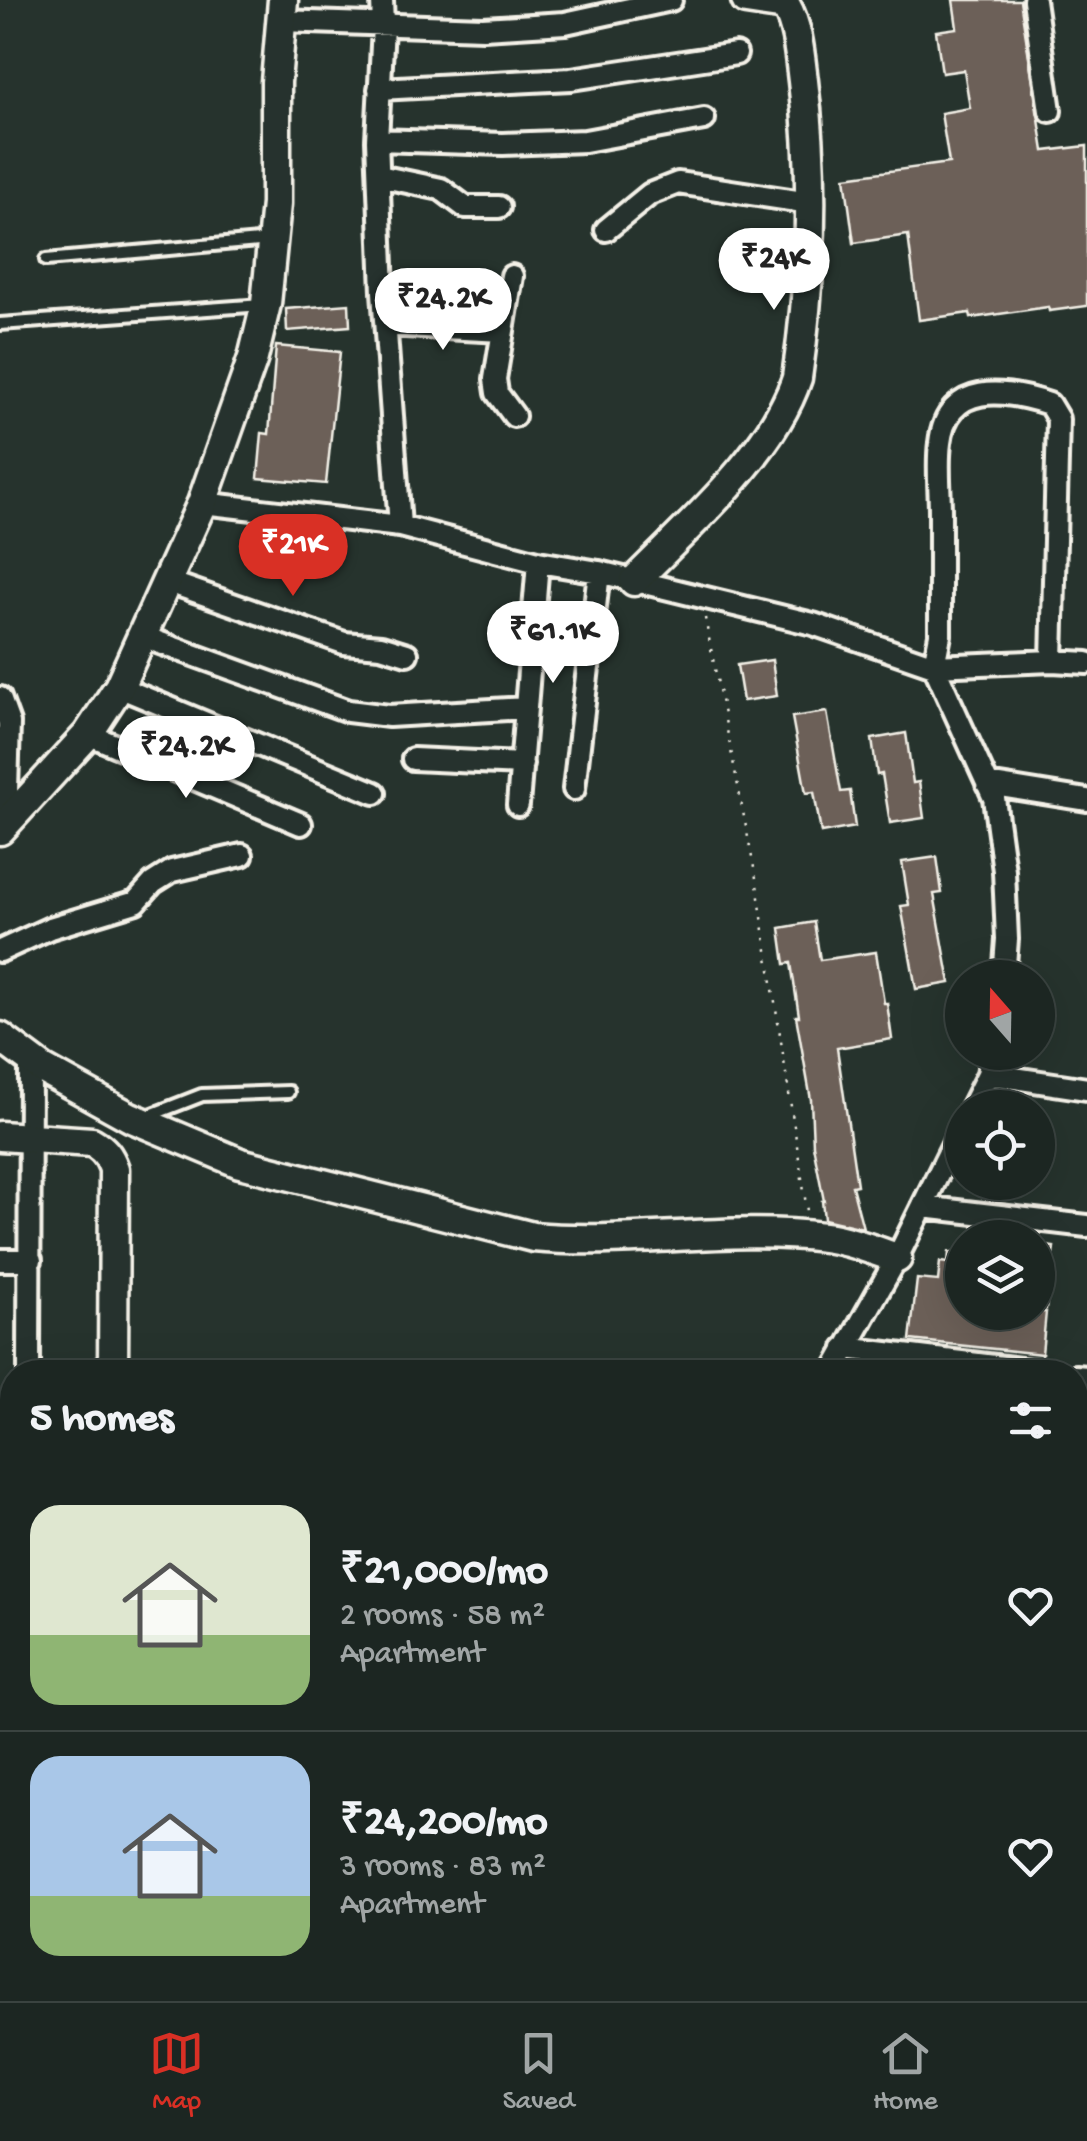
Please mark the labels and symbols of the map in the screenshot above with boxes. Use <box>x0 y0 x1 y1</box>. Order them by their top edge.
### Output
pin: ₹24K <box>715 228 833 313</box>
pin: ₹24.2K <box>362 268 524 353</box>
pin: ₹21K <box>234 514 352 599</box>
pin: ₹61.1K <box>472 601 634 686</box>
pin: ₹24.2K <box>105 716 267 801</box>
north arrow <box>945 960 1055 1070</box>

